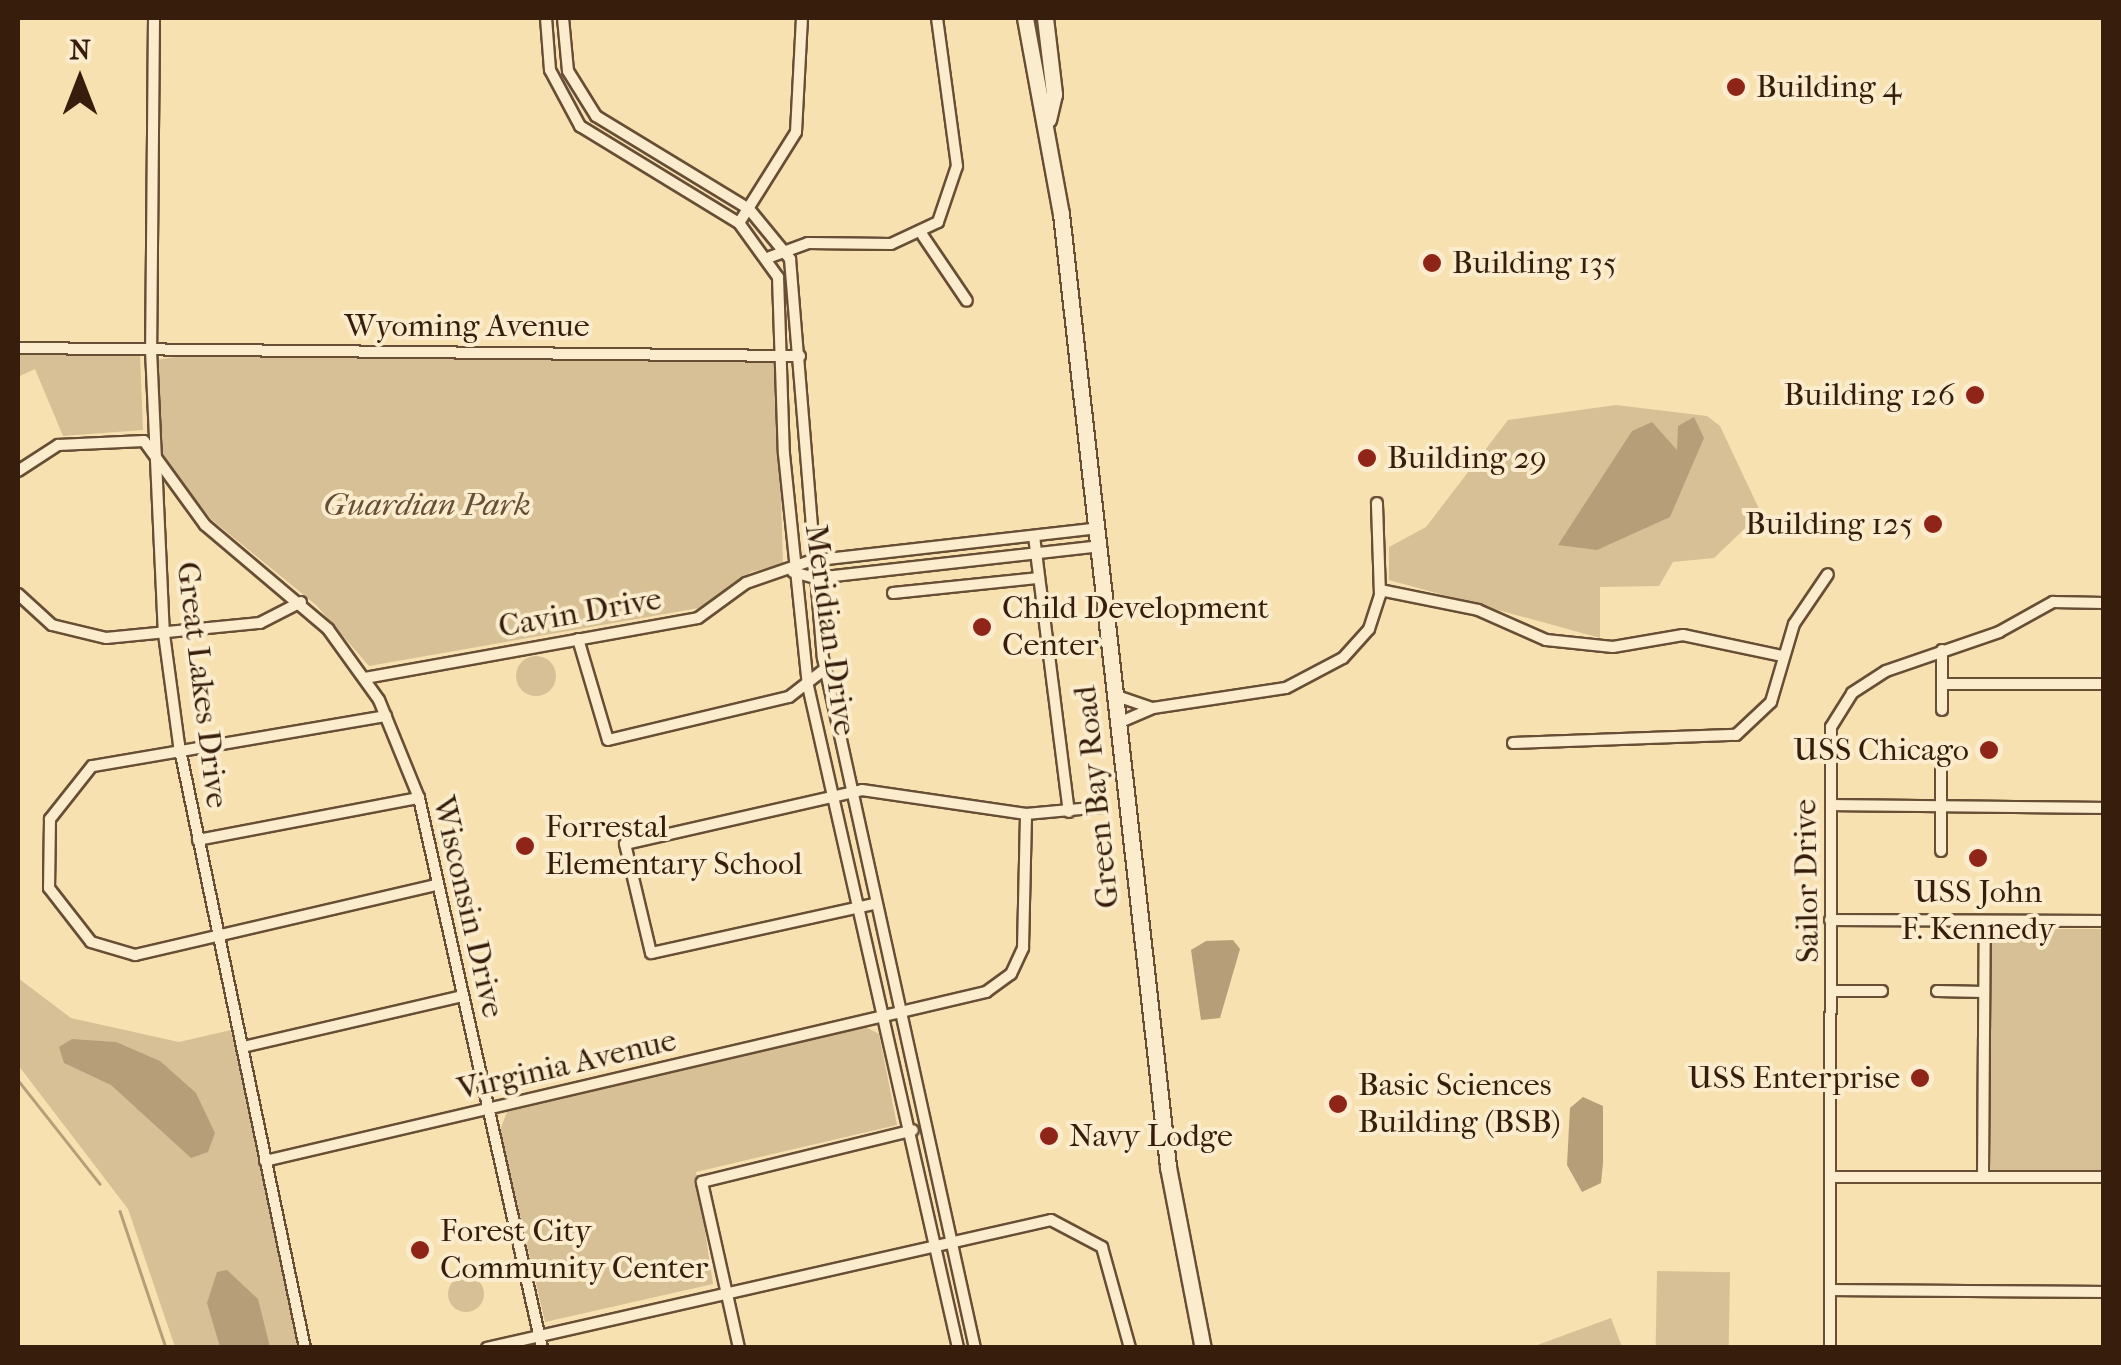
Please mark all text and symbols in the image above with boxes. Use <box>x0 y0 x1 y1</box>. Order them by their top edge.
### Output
north arrow <box>30 30 130 130</box>
text: N <box>69 33 91 66</box>
place label: Building 4 <box>1756 68 1901 106</box>
marker: Building 4 <box>1725 76 1747 98</box>
place label: Building 135 <box>1452 244 1617 282</box>
marker: Building 135 <box>1421 252 1443 274</box>
street label: Wyoming Avenue <box>344 307 590 345</box>
place label: Building 126 <box>1783 376 1955 414</box>
marker: Building 126 <box>1964 384 1986 406</box>
place label: Building 29 <box>1387 439 1547 477</box>
marker: Building 29 <box>1356 447 1378 469</box>
park label: Guardian Park <box>323 486 531 524</box>
place label: Building 125 <box>1745 505 1913 543</box>
marker: Building 125 <box>1922 513 1944 535</box>
street label: Meridian Drive <box>796 522 864 738</box>
street label: Great Lakes Drive <box>168 560 236 810</box>
street label: Cavin Drive <box>495 580 665 646</box>
place label: Child Development Center <box>1002 590 1269 665</box>
marker: Child Development Center <box>971 616 993 638</box>
street label: Green Bay Road <box>1066 684 1128 910</box>
place label: USS Chicago <box>1793 731 1969 769</box>
marker: USS Chicago <box>1978 739 2000 761</box>
street label: Wisconsin Drive <box>424 793 512 1021</box>
street label: Sailor Drive <box>1786 799 1828 963</box>
place label: Forrestal Elementary School <box>545 809 803 884</box>
marker: Forrestal Elementary School <box>514 835 536 857</box>
marker: USS John F. Kennedy <box>1967 847 1989 869</box>
place label: USS John F. Kennedy <box>1901 874 2055 949</box>
street label: Virginia Avenue <box>454 1021 680 1109</box>
place label: USS Enterprise <box>1688 1059 1900 1097</box>
place label: Basic Sciences Building (BSB) <box>1358 1067 1561 1142</box>
marker: USS Enterprise <box>1909 1067 1931 1089</box>
marker: Basic Sciences Building (BSB) <box>1327 1093 1349 1115</box>
place label: Navy Lodge <box>1069 1117 1233 1155</box>
marker: Navy Lodge <box>1038 1125 1060 1147</box>
place label: Forest City Community Center <box>440 1213 708 1288</box>
marker: Forest City Community Center <box>409 1239 431 1261</box>

